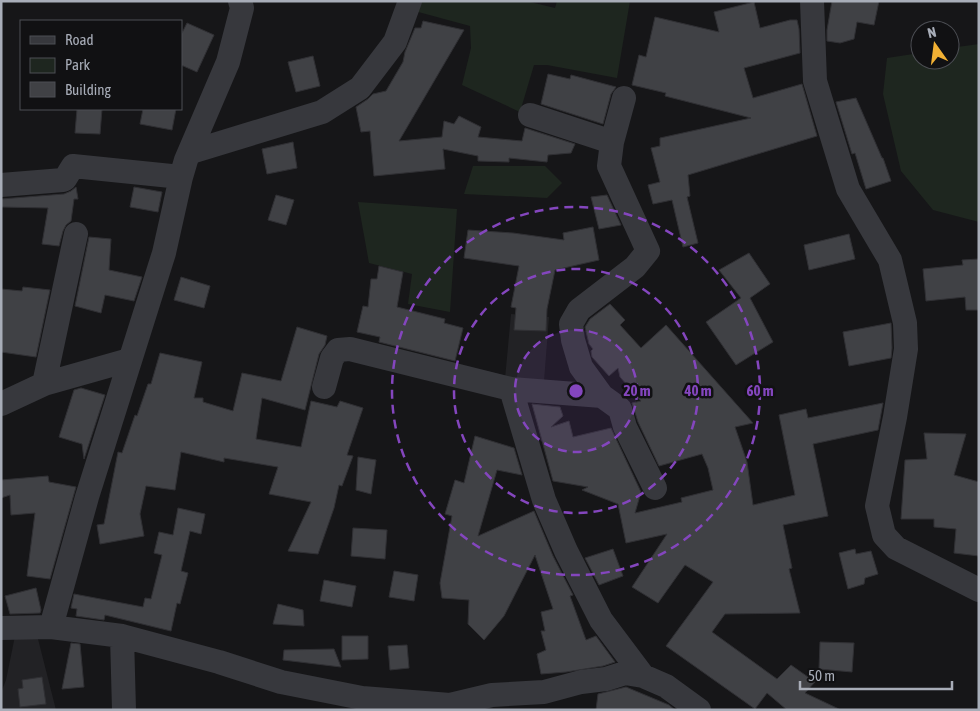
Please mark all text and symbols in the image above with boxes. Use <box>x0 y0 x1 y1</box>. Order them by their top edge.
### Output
legend <box>20 20 182 110</box>
north arrow <box>910 20 960 70</box>
text: N <box>926 24 938 41</box>
text: Road <box>65 31 94 48</box>
text: Park <box>65 56 90 73</box>
text: Building <box>65 81 111 98</box>
centre of rings <box>567 382 585 400</box>
text: 20 m <box>624 382 651 399</box>
text: 40 m <box>684 382 712 399</box>
text: 60 m <box>747 382 774 399</box>
scale bar <box>800 658 952 690</box>
text: 50 m <box>808 667 835 684</box>

